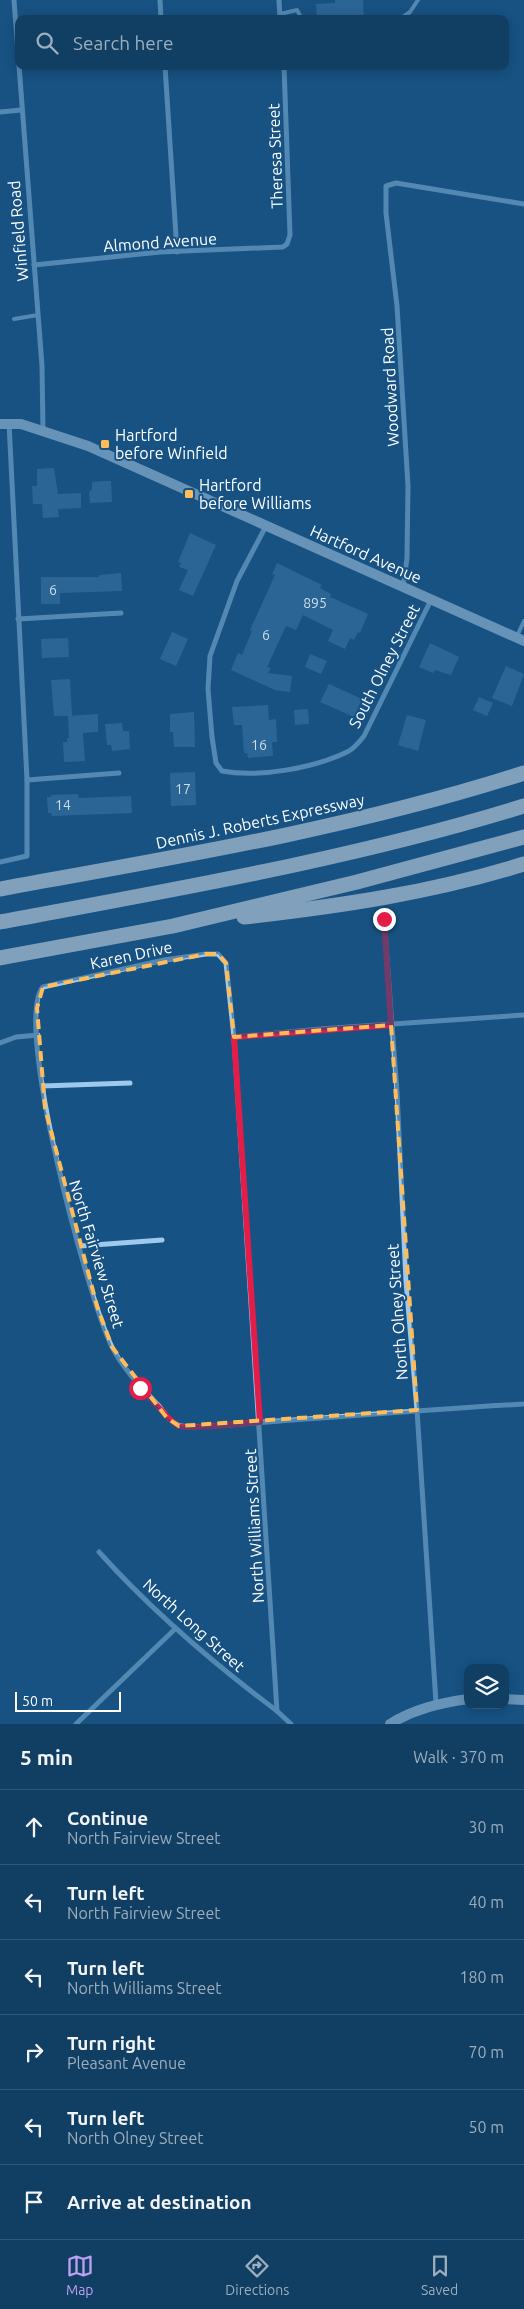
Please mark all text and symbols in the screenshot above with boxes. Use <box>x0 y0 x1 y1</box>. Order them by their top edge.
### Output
search box <box>15 15 509 70</box>
icon: search <box>33 29 61 57</box>
text: Search here <box>73 32 173 54</box>
street label: Theresa Street <box>264 102 286 209</box>
street label: Winfield Road <box>5 180 31 282</box>
street label: Almond Avenue <box>103 229 217 255</box>
street label: Woodward Road <box>378 327 402 447</box>
place label: Hartford before Winfield <box>115 426 228 462</box>
marker: Hartford before Winfield <box>99 438 111 450</box>
place label: Hartford before Williams <box>199 476 311 512</box>
marker: Hartford before Williams <box>183 488 195 500</box>
street label: Hartford Avenue <box>307 521 425 587</box>
house number: 6 <box>49 582 57 598</box>
house number: 895 <box>303 595 327 611</box>
street label: South Olney Street <box>345 600 423 731</box>
house number: 6 <box>262 627 270 643</box>
house number: 16 <box>251 737 267 753</box>
house number: 17 <box>175 781 191 797</box>
street label: Dennis J. Roberts Expressway <box>154 790 366 852</box>
house number: 14 <box>55 797 71 813</box>
route end <box>373 908 396 931</box>
street label: Karen Drive <box>88 938 174 972</box>
street label: North Fairview Street <box>66 1178 128 1331</box>
street label: North Olney Street <box>383 1243 411 1381</box>
route start <box>129 1377 152 1400</box>
street label: North Williams Street <box>241 1448 267 1604</box>
street label: North Long Street <box>140 1575 249 1676</box>
map controls <box>464 1664 509 1709</box>
button: layers <box>464 1664 509 1709</box>
scale bar <box>15 1689 121 1712</box>
text: 50 m <box>22 1693 53 1709</box>
text: 5 min <box>20 1745 73 1769</box>
text: Walk · 370 m <box>413 1748 504 1766</box>
text: Continue <box>67 1807 148 1829</box>
icon: ahead <box>20 1813 48 1841</box>
text: 30 m <box>468 1818 504 1836</box>
text: North Fairview Street <box>67 1829 221 1847</box>
text: Turn left <box>67 1882 145 1904</box>
icon: left <box>20 1888 48 1916</box>
text: 40 m <box>468 1893 504 1911</box>
text: North Fairview Street <box>67 1904 221 1922</box>
text: Turn left <box>67 1957 145 1979</box>
icon: left <box>20 1963 48 1991</box>
text: 180 m <box>459 1968 504 1986</box>
text: North Williams Street <box>67 1979 222 1997</box>
text: Turn right <box>67 2032 155 2054</box>
icon: right <box>20 2038 48 2066</box>
text: 70 m <box>468 2043 504 2061</box>
text: Pleasant Avenue <box>67 2054 186 2072</box>
text: Turn left <box>67 2107 145 2129</box>
icon: left <box>20 2113 48 2141</box>
text: 50 m <box>468 2118 504 2136</box>
text: North Olney Street <box>67 2129 204 2147</box>
icon: arrive <box>20 2188 48 2216</box>
text: Arrive at destination <box>67 2191 252 2213</box>
tab: Map <box>66 2252 94 2298</box>
tab: Directions <box>225 2252 289 2298</box>
tab: Saved <box>421 2252 458 2298</box>

